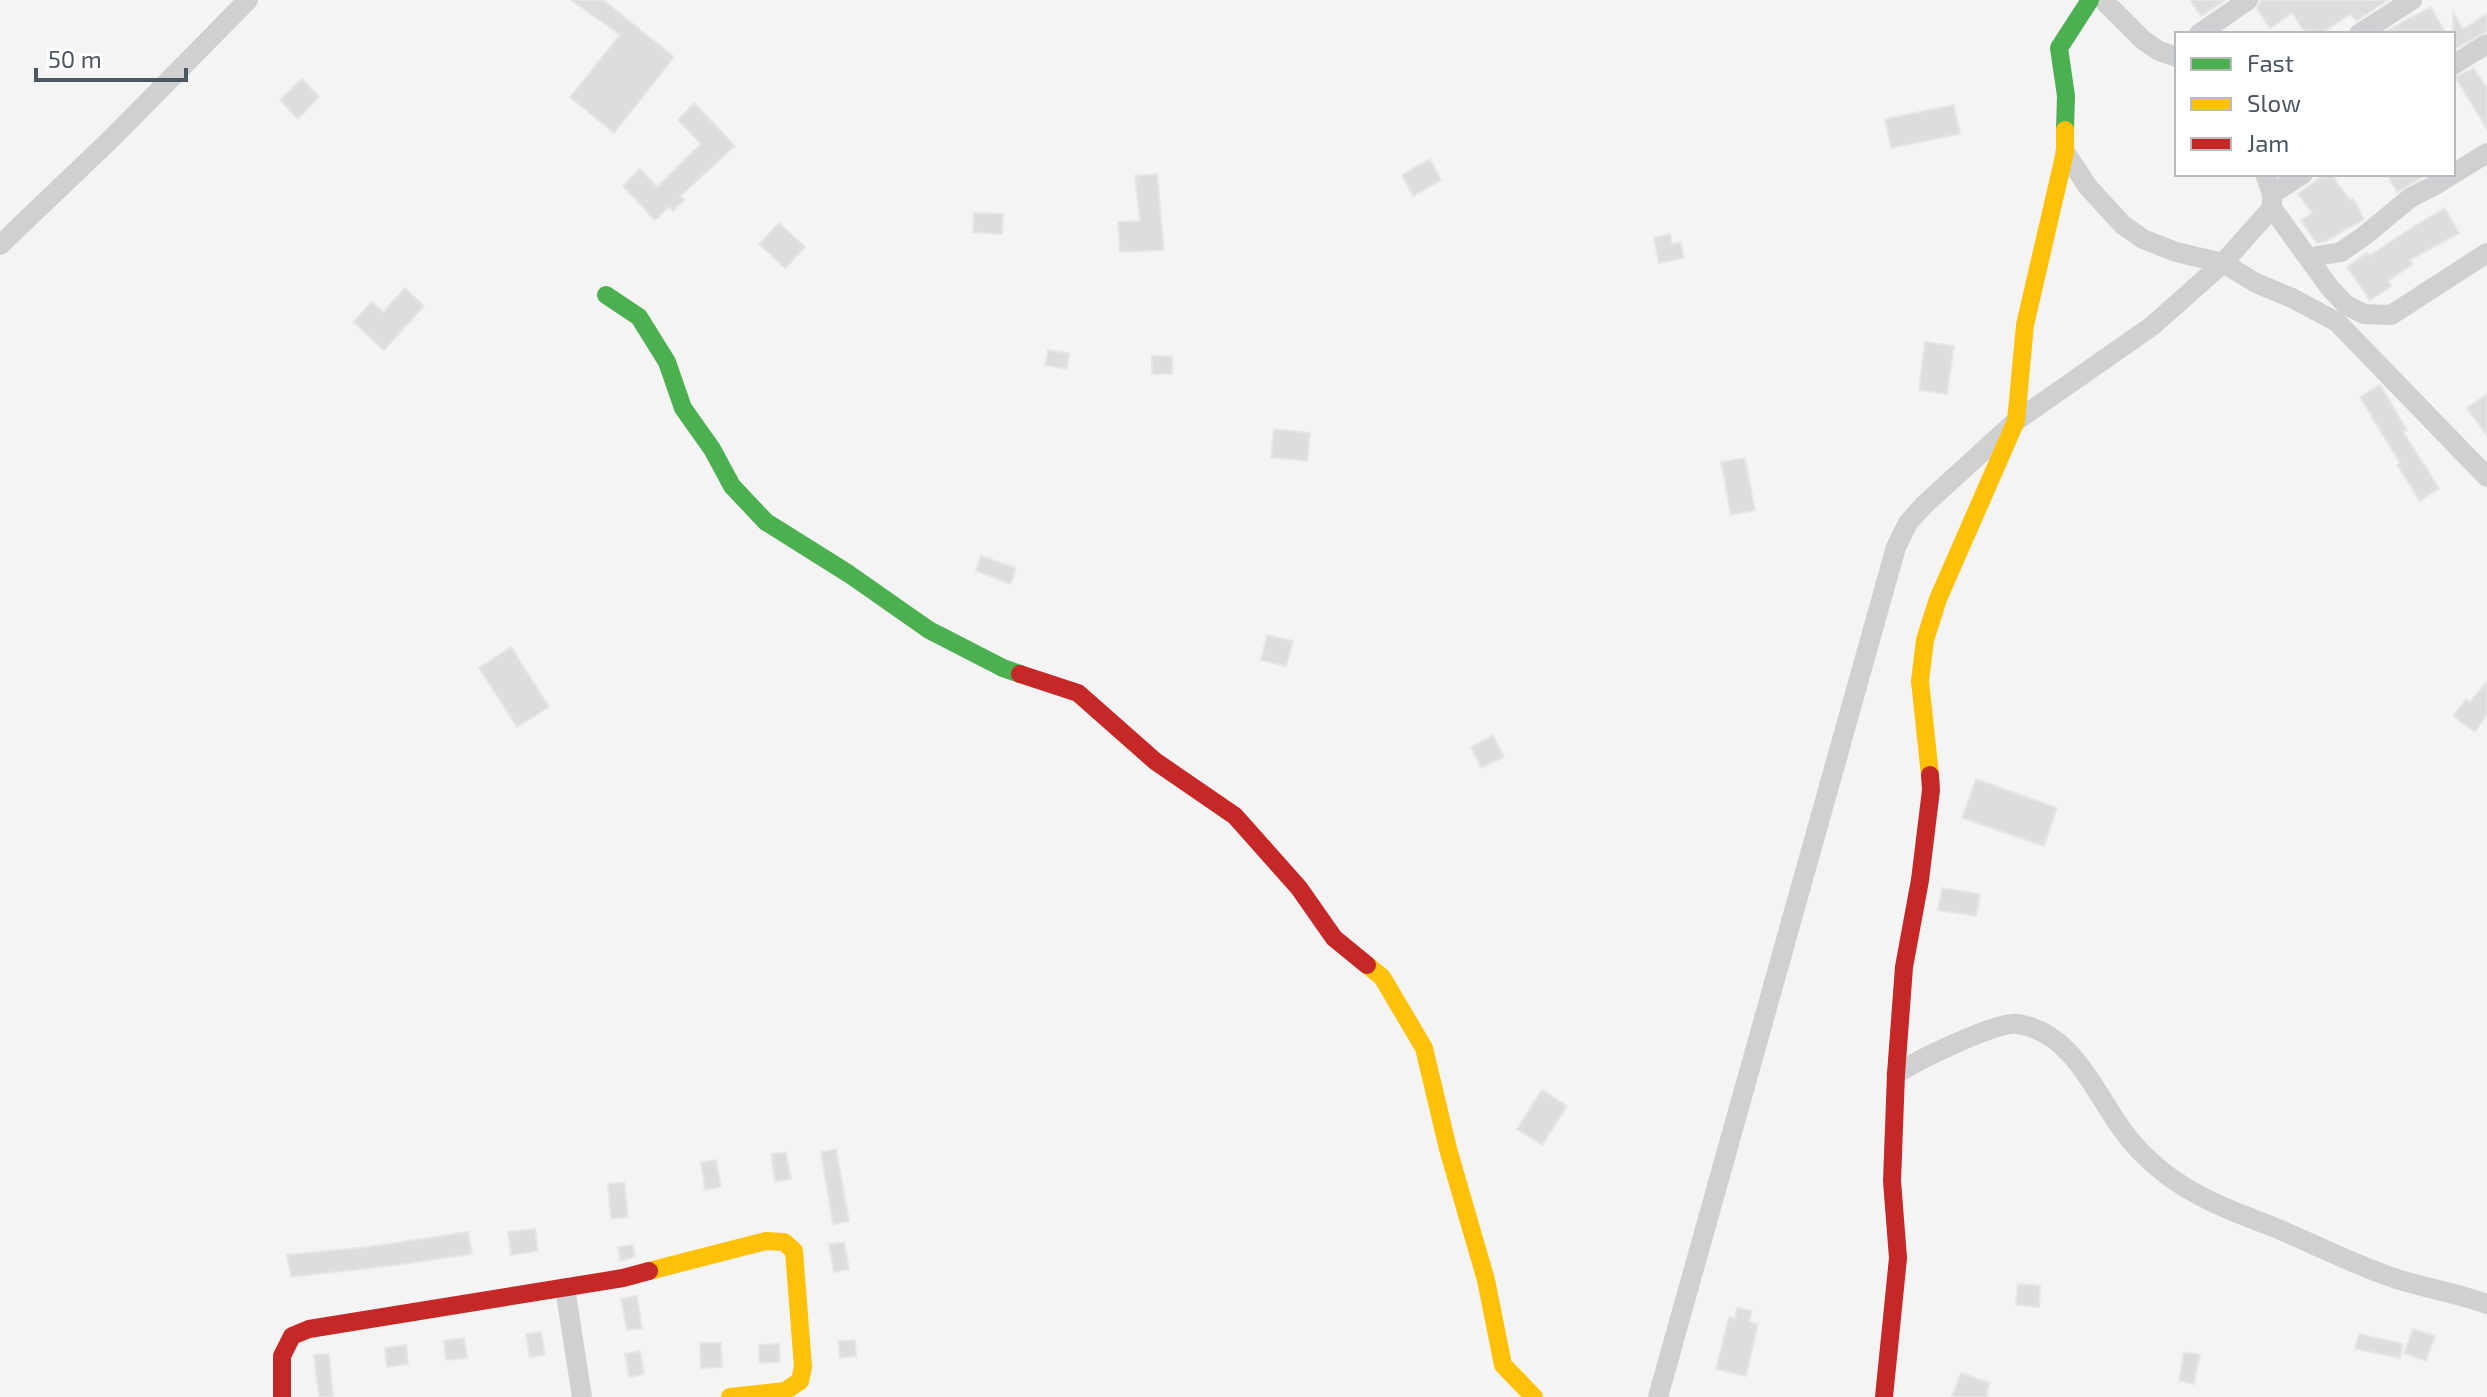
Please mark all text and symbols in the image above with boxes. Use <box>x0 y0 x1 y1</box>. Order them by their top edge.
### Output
scale bar <box>36 32 186 82</box>
legend <box>2175 32 2455 176</box>
text: 50 m <box>48 44 102 73</box>
text: Fast <box>2247 48 2294 77</box>
text: Slow <box>2247 88 2301 117</box>
text: Jam <box>2247 128 2289 157</box>

